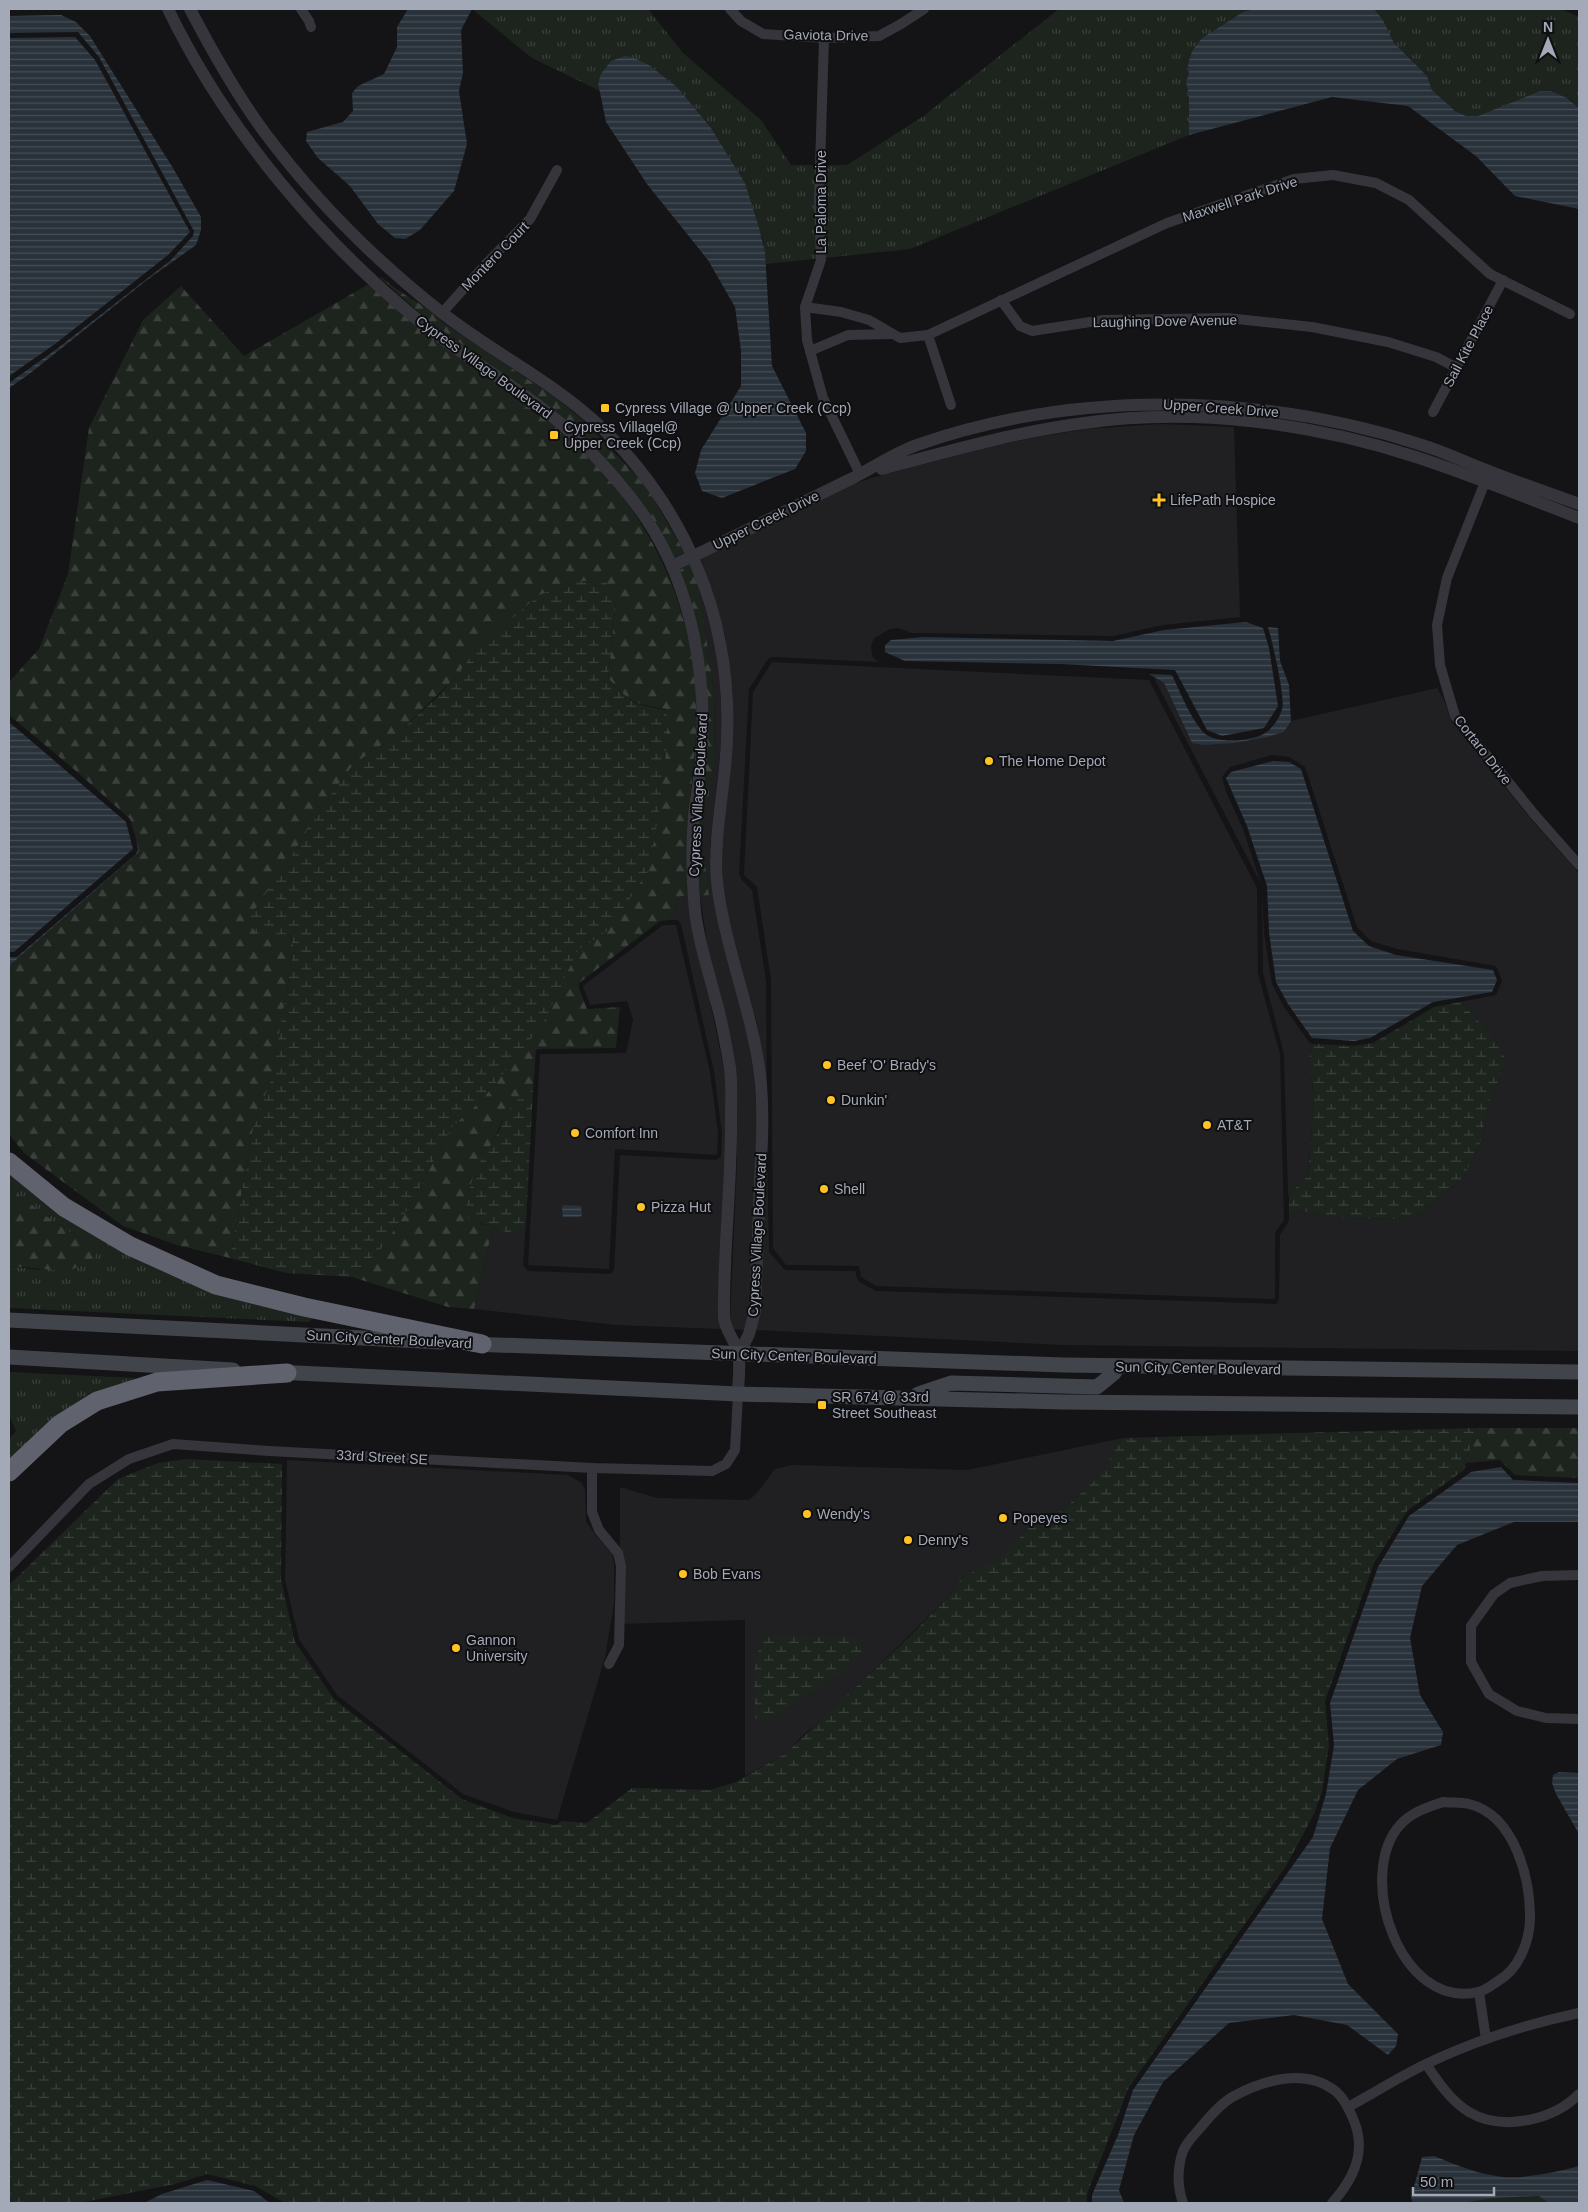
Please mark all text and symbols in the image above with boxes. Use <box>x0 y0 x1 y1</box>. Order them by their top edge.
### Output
north arrow <box>1523 15 1573 65</box>
text: N <box>1543 19 1553 35</box>
street label: Gaviota Drive <box>783 26 869 44</box>
street label: La Paloma Drive <box>813 150 829 254</box>
street label: Maxwell Park Drive <box>1181 173 1300 225</box>
street label: Montero Court <box>458 218 532 294</box>
street label: Sail Kite Place <box>1440 302 1496 390</box>
street label: Cypress Village Boulevard <box>413 312 555 422</box>
street label: Laughing Dove Avenue <box>1093 312 1238 330</box>
street label: Upper Creek Drive <box>1163 396 1280 420</box>
place label: Cypress Village @ Upper Creek (Ccp) <box>615 400 851 416</box>
marker: Cypress Village @ Upper Creek (Ccp) <box>599 402 611 414</box>
place label: Cypress Villagel@ Upper Creek (Ccp) <box>564 419 681 451</box>
marker: Cypress Villagel@ Upper Creek (Ccp) <box>548 429 560 441</box>
street label: Upper Creek Drive <box>710 487 822 553</box>
place label: LifePath Hospice <box>1170 492 1276 508</box>
marker: LifePath Hospice <box>1152 493 1166 507</box>
street label: Cortaro Drive <box>1451 712 1515 788</box>
street label: Cypress Village Boulevard <box>686 713 710 877</box>
place label: The Home Depot <box>999 753 1106 769</box>
marker: The Home Depot <box>983 755 995 767</box>
place label: Beef 'O' Brady's <box>837 1057 936 1073</box>
marker: Beef 'O' Brady's <box>821 1059 833 1071</box>
place label: Dunkin' <box>841 1092 887 1108</box>
marker: Dunkin' <box>825 1094 837 1106</box>
place label: AT&T <box>1217 1117 1252 1133</box>
marker: AT&T <box>1201 1119 1213 1131</box>
place label: Comfort Inn <box>585 1125 658 1141</box>
marker: Comfort Inn <box>569 1127 581 1139</box>
street label: Cypress Village Boulevard <box>745 1153 769 1317</box>
place label: Shell <box>834 1181 865 1197</box>
marker: Shell <box>818 1183 830 1195</box>
place label: Pizza Hut <box>651 1199 711 1215</box>
marker: Pizza Hut <box>635 1201 647 1213</box>
street label: Sun City Center Boulevard <box>306 1327 472 1351</box>
street label: Sun City Center Boulevard <box>711 1345 877 1367</box>
street label: Sun City Center Boulevard <box>1115 1359 1281 1377</box>
place label: SR 674 @ 33rd Street Southeast <box>832 1389 936 1421</box>
marker: SR 674 @ 33rd Street Southeast <box>816 1399 828 1411</box>
street label: 33rd Street SE <box>336 1447 428 1467</box>
place label: Wendy's <box>817 1506 870 1522</box>
marker: Wendy's <box>801 1508 813 1520</box>
place label: Popeyes <box>1013 1510 1067 1526</box>
marker: Popeyes <box>997 1512 1009 1524</box>
place label: Denny's <box>918 1532 968 1548</box>
marker: Denny's <box>902 1534 914 1546</box>
place label: Bob Evans <box>693 1566 761 1582</box>
marker: Bob Evans <box>677 1568 689 1580</box>
place label: Gannon University <box>466 1632 527 1664</box>
marker: Gannon University <box>450 1642 462 1654</box>
scale bar <box>1413 2164 1494 2196</box>
text: 50 m <box>1420 2173 1453 2190</box>

